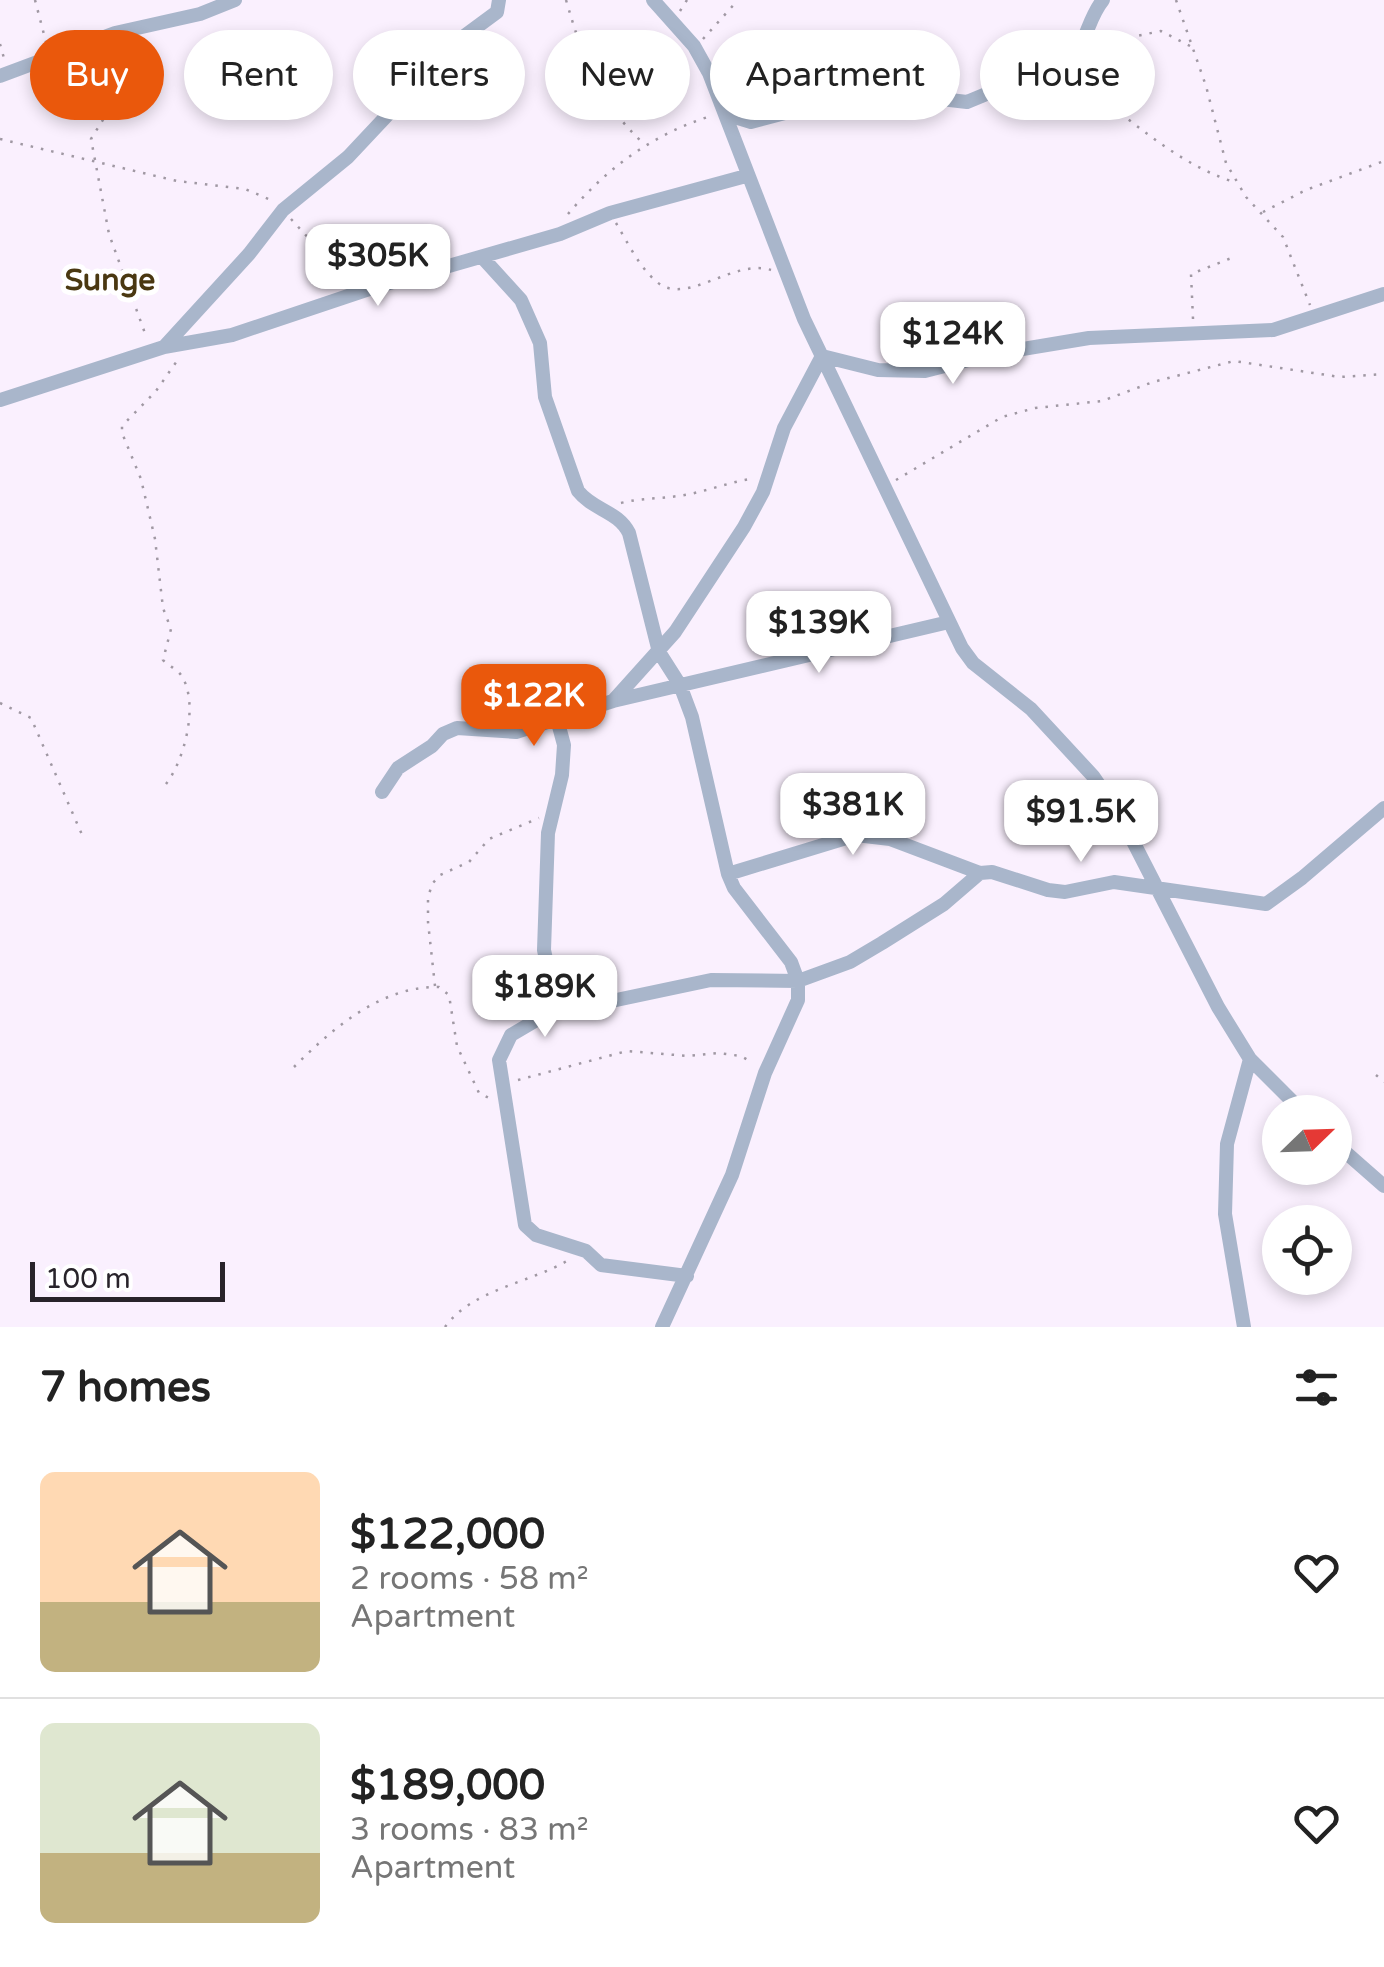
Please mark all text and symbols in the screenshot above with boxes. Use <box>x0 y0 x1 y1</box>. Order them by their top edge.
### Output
chip: Buy <box>30 30 164 120</box>
chip: Rent <box>184 30 333 120</box>
chip: Filters <box>353 30 525 120</box>
chip: New <box>545 30 690 120</box>
chip: Apartment <box>710 30 960 120</box>
chip: House <box>980 30 1155 120</box>
pin: $305K <box>308 224 448 309</box>
text: $305K <box>327 237 429 275</box>
district label: Sunge <box>65 262 155 299</box>
pin: $124K <box>883 302 1023 387</box>
text: $124K <box>902 315 1004 353</box>
pin: $139K <box>749 591 889 676</box>
text: $139K <box>768 604 870 642</box>
pin: $122K <box>464 664 604 749</box>
text: $122K <box>483 677 585 715</box>
pin: $381K <box>783 773 923 858</box>
pin: $91.5K <box>1000 780 1162 865</box>
text: $381K <box>802 786 904 824</box>
text: $91.5K <box>1026 793 1136 831</box>
pin: $189K <box>475 955 615 1040</box>
text: $189K <box>494 968 596 1006</box>
north arrow <box>1262 1095 1352 1185</box>
map controls <box>1262 1095 1352 1295</box>
button: locate <box>1262 1205 1352 1295</box>
scale bar <box>30 1257 225 1302</box>
text: 100 m <box>45 1262 131 1296</box>
icon: filters <box>1289 1360 1344 1415</box>
text: 7 homes <box>40 1362 211 1413</box>
text: $122,000 <box>350 1509 545 1560</box>
icon: home <box>120 1512 240 1632</box>
icon: heart <box>1289 1545 1344 1600</box>
text: 2 rooms · 58 m² <box>350 1560 589 1598</box>
text: Apartment <box>350 1598 515 1636</box>
text: $189,000 <box>350 1760 545 1811</box>
icon: home <box>120 1763 240 1883</box>
icon: heart <box>1289 1796 1344 1851</box>
text: 3 rooms · 83 m² <box>350 1811 589 1849</box>
text: Apartment <box>350 1849 515 1887</box>

